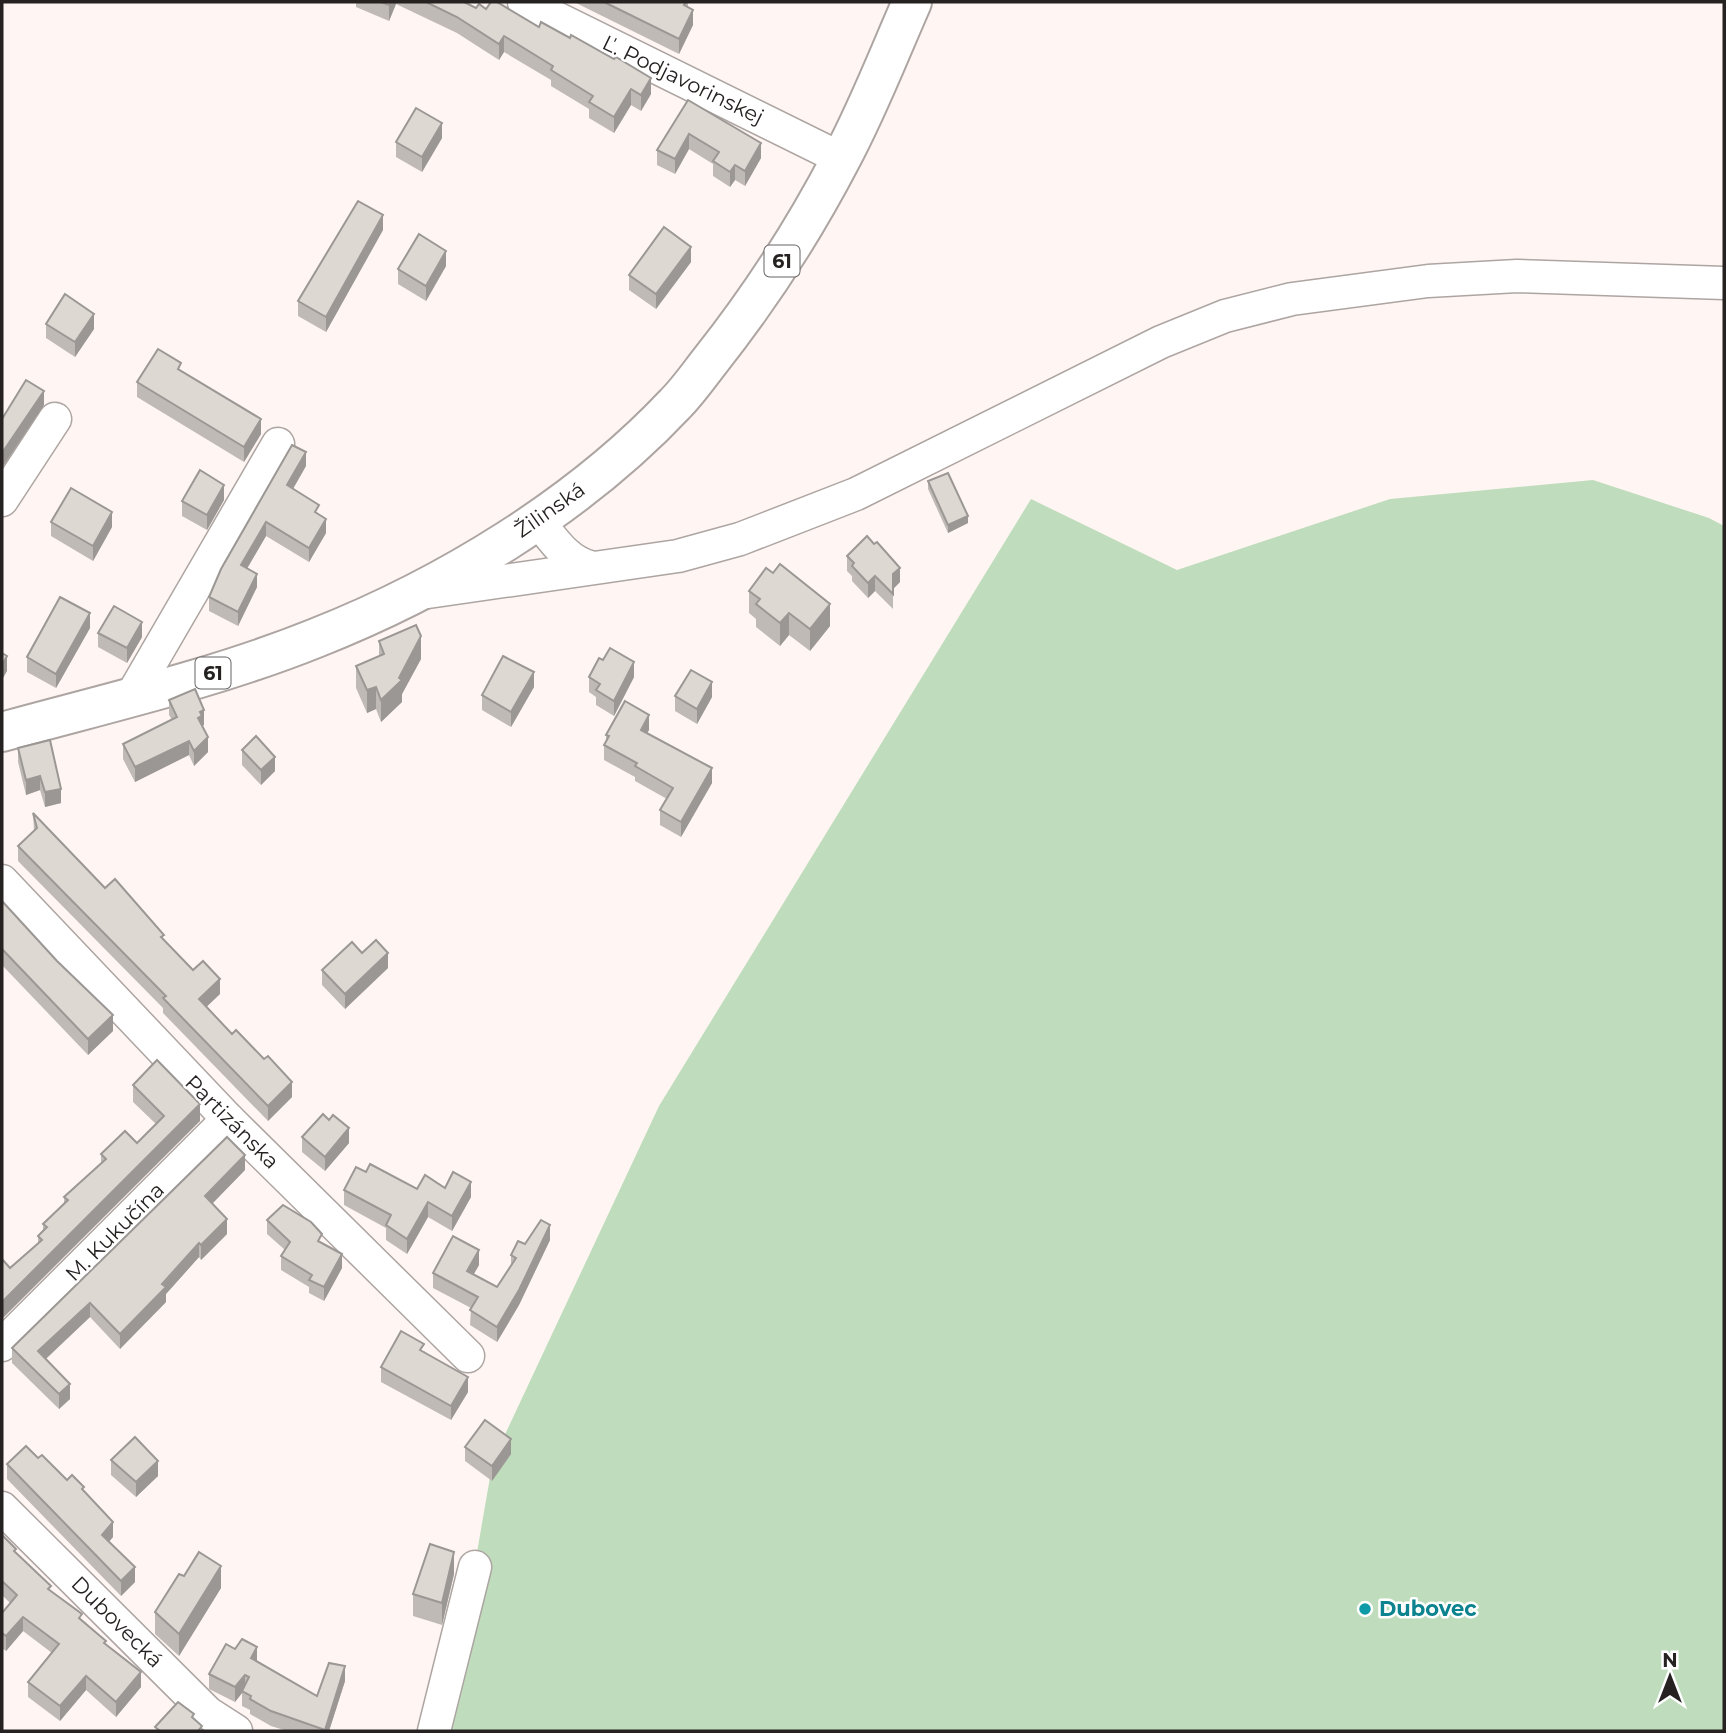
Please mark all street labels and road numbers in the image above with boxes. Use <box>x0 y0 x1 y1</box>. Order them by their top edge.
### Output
street label: Ľ. Podjavorinskej <box>599 30 768 129</box>
road number: 61 <box>764 246 800 276</box>
street label: Žilinská <box>510 476 590 543</box>
road number: 61 <box>196 658 230 688</box>
street label: Partizánska <box>180 1070 284 1174</box>
street label: M. Kukučína <box>60 1177 169 1286</box>
street label: Dubovecká <box>67 1571 168 1672</box>

